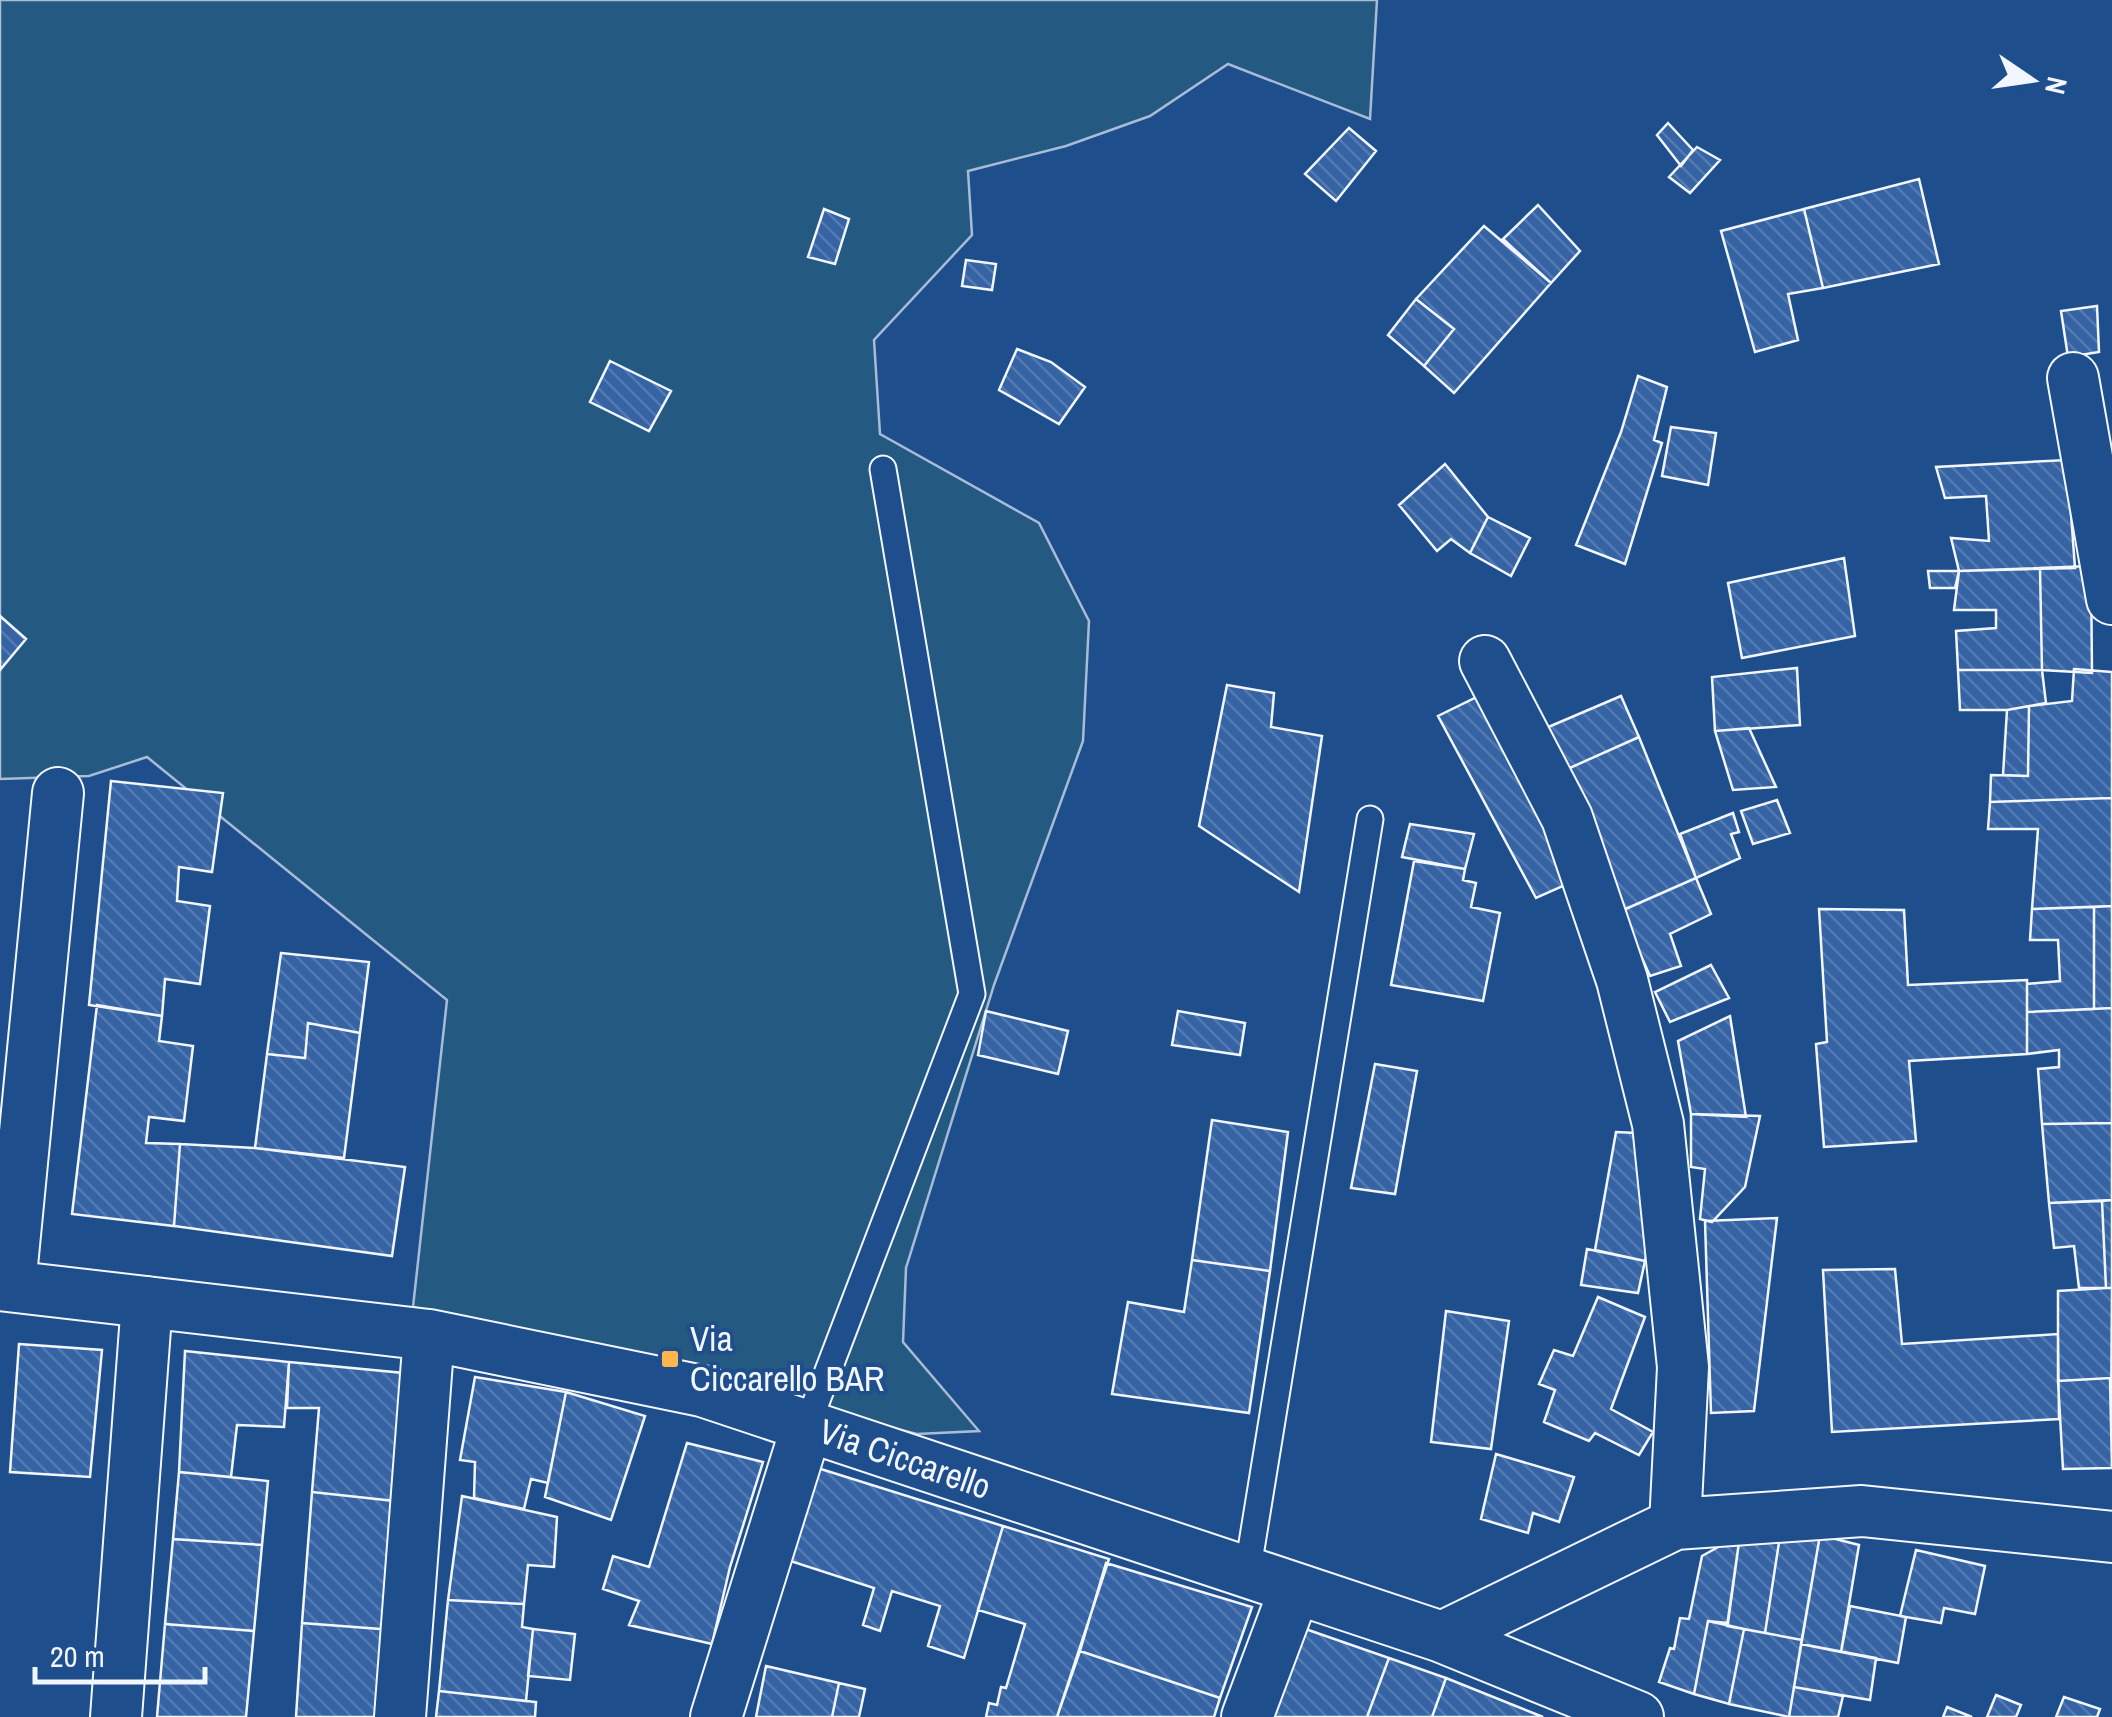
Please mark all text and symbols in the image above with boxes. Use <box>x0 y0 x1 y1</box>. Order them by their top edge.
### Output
north arrow <box>1982 30 2082 130</box>
text: N <box>2036 73 2077 98</box>
place label: Via Ciccarello BAR <box>690 1315 885 1402</box>
marker: Via Ciccarello BAR <box>659 1348 681 1370</box>
street label: Via Ciccarello <box>813 1407 997 1510</box>
scale bar <box>35 1622 205 1684</box>
text: 20 m <box>50 1636 105 1676</box>

